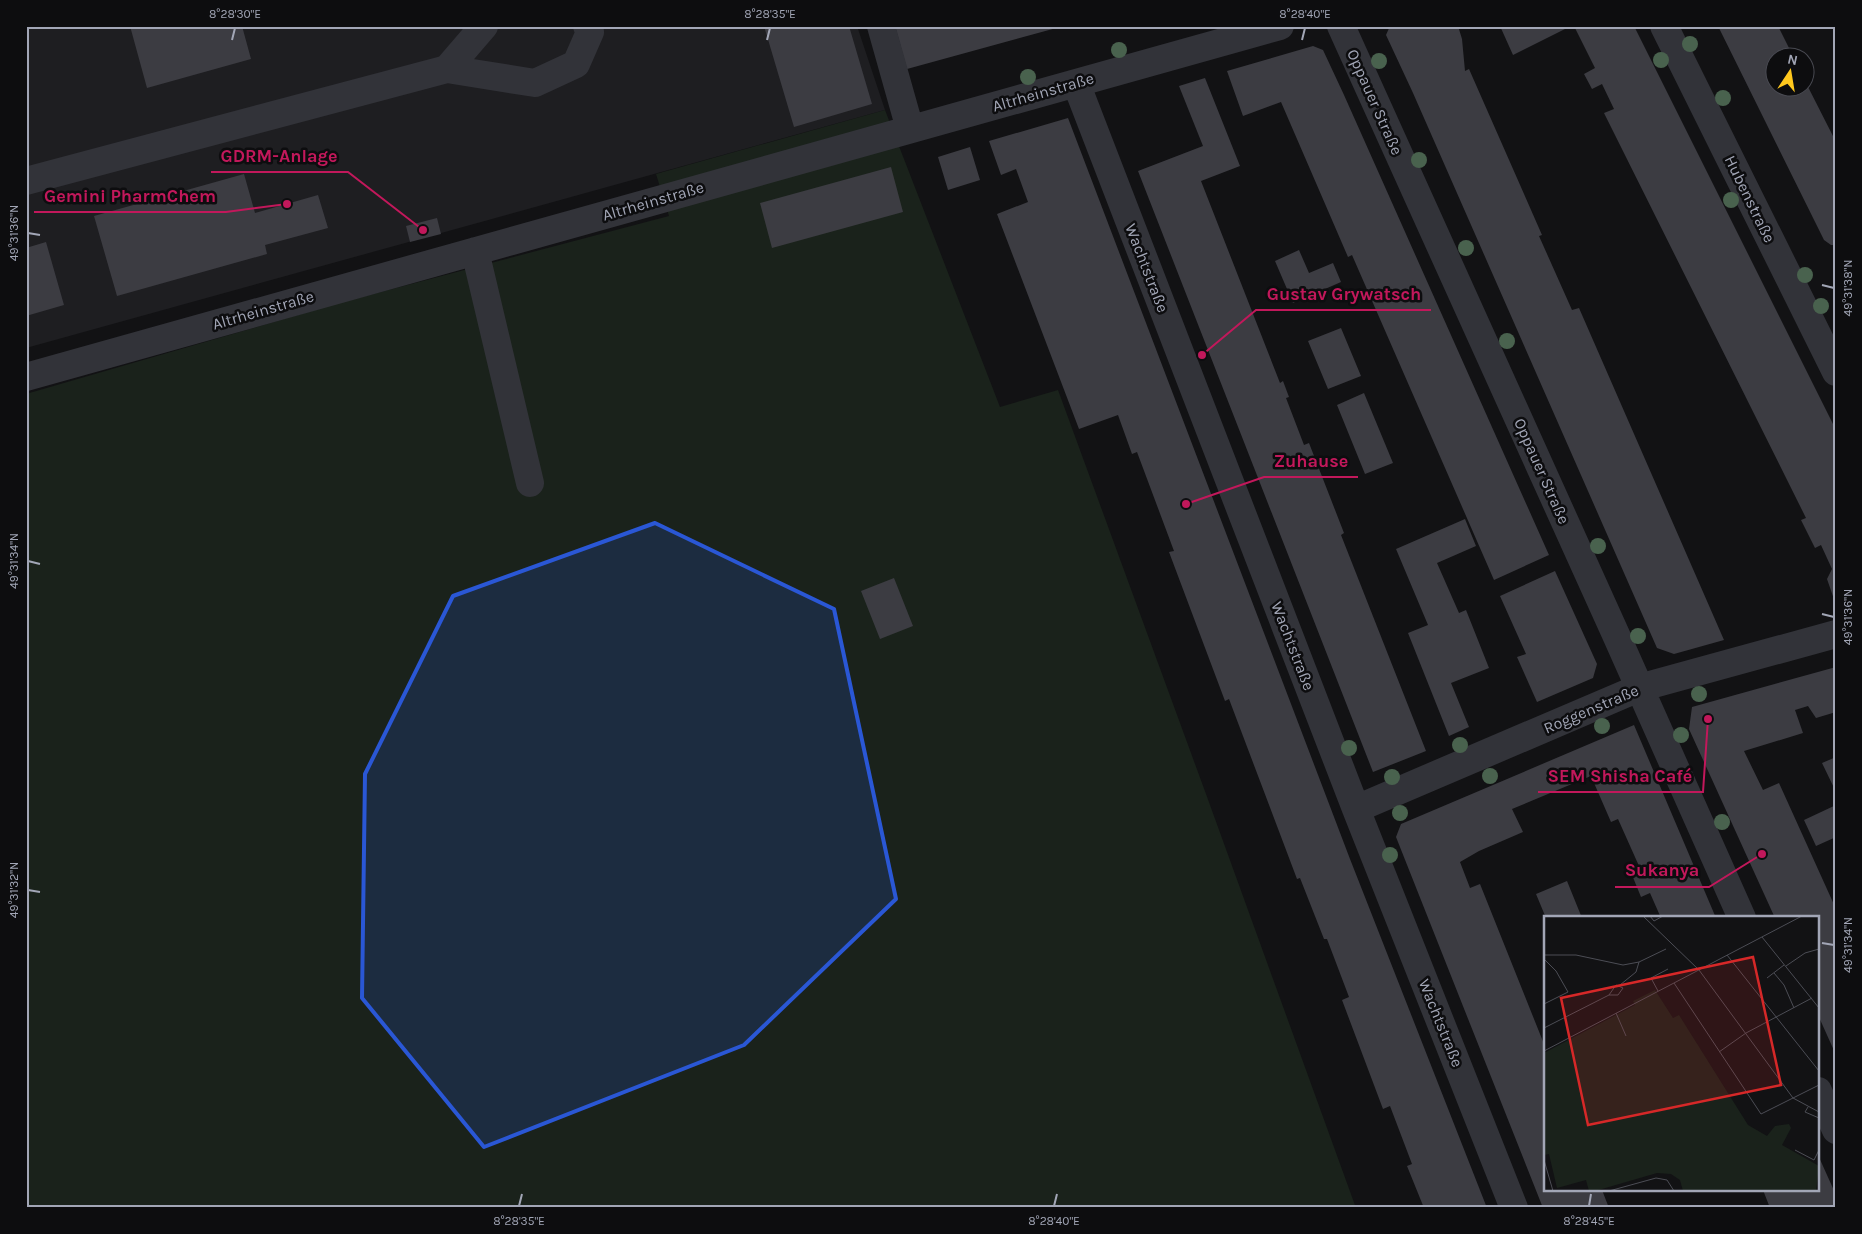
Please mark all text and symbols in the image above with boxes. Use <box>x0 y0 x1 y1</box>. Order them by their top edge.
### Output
text: 8°28'30"E <box>209 7 261 21</box>
text: 8°28'35"E <box>744 7 796 21</box>
text: 8°28'40"E <box>1279 7 1331 21</box>
street label: Oppauer Straße <box>1343 46 1407 158</box>
north arrow <box>1764 48 1814 98</box>
text: N <box>1786 50 1799 69</box>
street label: Altrheinstraße <box>990 68 1096 116</box>
callout: GDRM-Anlage <box>211 139 348 172</box>
text: GDRM-Anlage <box>220 145 338 167</box>
street label: Hubenstraße <box>1721 152 1779 246</box>
street label: Altrheinstraße <box>600 177 706 225</box>
callout: Gemini PharmChem <box>34 179 226 212</box>
text: Gemini PharmChem <box>44 185 216 207</box>
text: 49°31'36"N <box>7 205 21 261</box>
street label: Wachtstraße <box>1121 221 1173 315</box>
text: 49°31'38"N <box>1841 260 1855 316</box>
callout: Gustav Grywatsch <box>1256 277 1431 310</box>
text: Gustav Grywatsch <box>1267 283 1421 305</box>
street label: Altrheinstraße <box>210 286 316 334</box>
street label: Oppauer Straße <box>1510 415 1574 527</box>
callout: Zuhause <box>1264 444 1358 477</box>
text: Zuhause <box>1274 450 1348 472</box>
text: 49°31'34"N <box>7 533 21 589</box>
text: 49°31'36"N <box>1841 589 1855 645</box>
street label: Wachtstraße <box>1267 599 1319 693</box>
street label: Roggenstraße <box>1541 680 1641 738</box>
callout: SEM Shisha Café <box>1538 759 1703 792</box>
text: SEM Shisha Café <box>1548 765 1692 787</box>
callout: Sukanya <box>1615 854 1709 887</box>
text: Sukanya <box>1625 859 1699 881</box>
text: 49°31'32"N <box>7 862 21 918</box>
inset map <box>1544 916 1820 1192</box>
text: 49°31'34"N <box>1841 917 1855 973</box>
street label: Wachtstraße <box>1415 976 1467 1070</box>
text: 8°28'35"E <box>493 1214 545 1228</box>
text: 8°28'40"E <box>1028 1214 1080 1228</box>
text: 8°28'45"E <box>1563 1214 1615 1228</box>

